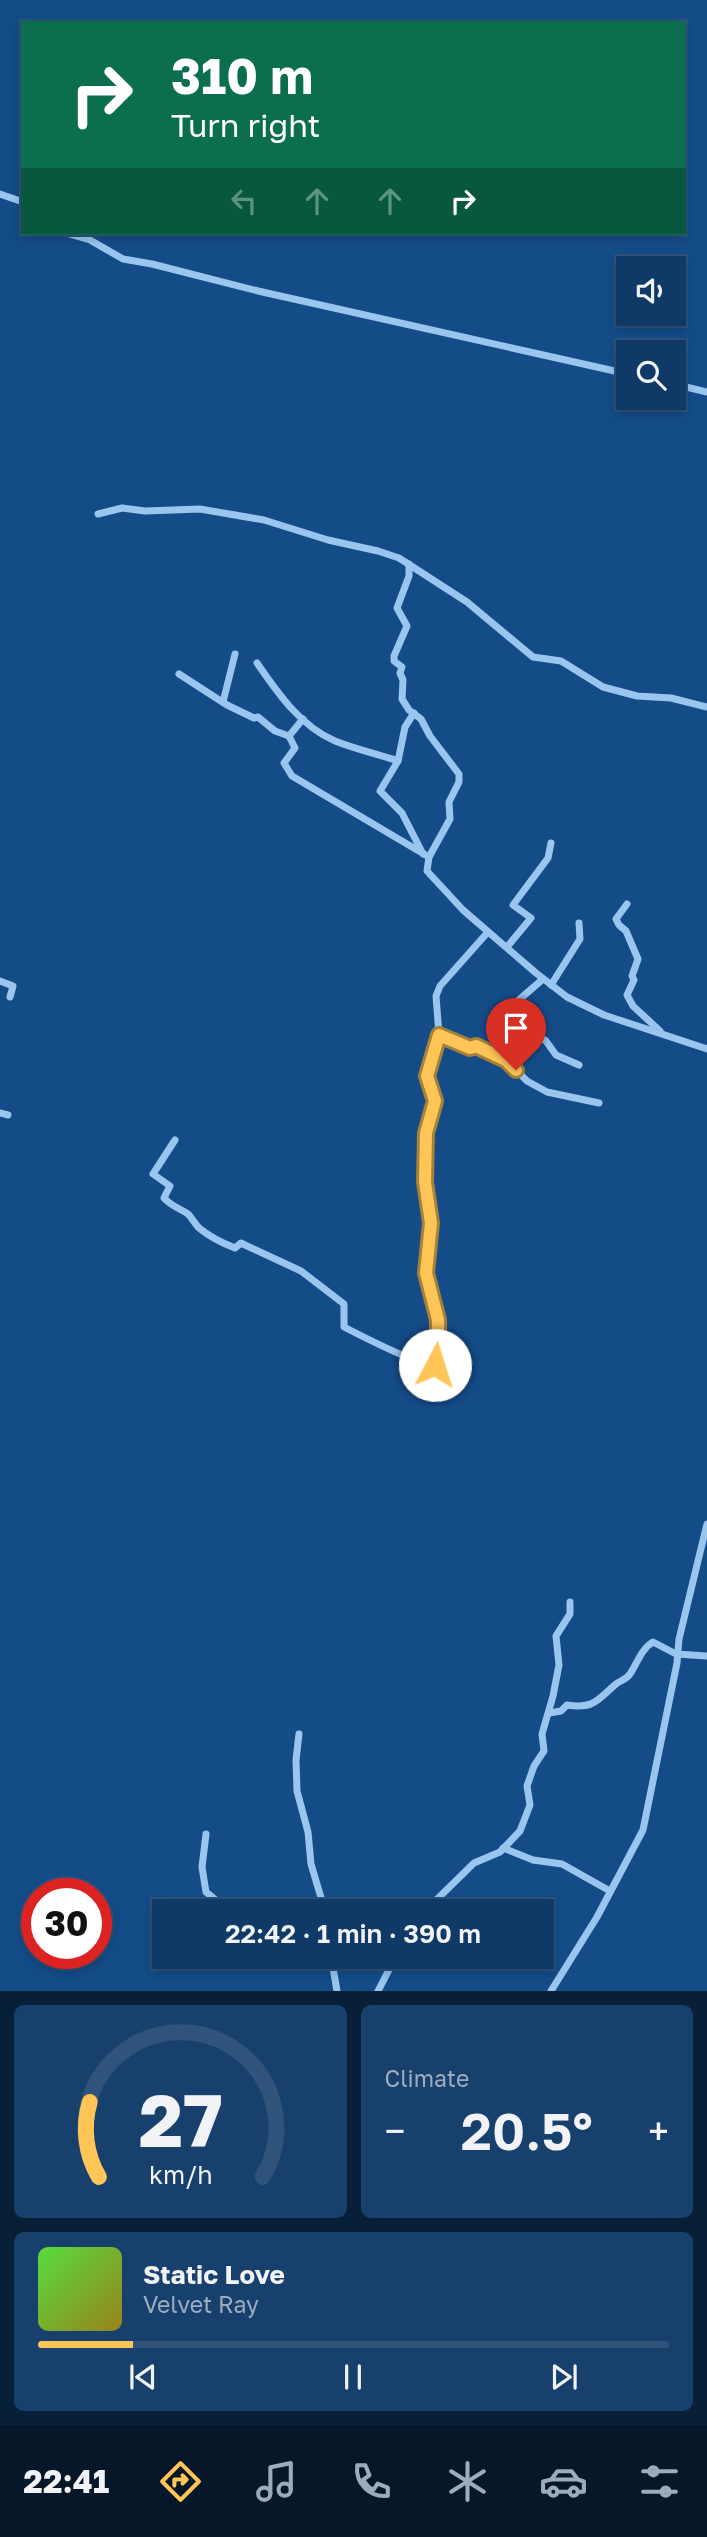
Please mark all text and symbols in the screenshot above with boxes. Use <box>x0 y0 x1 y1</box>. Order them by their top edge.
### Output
text: 310 m <box>171 46 313 105</box>
icon: right <box>56 49 147 140</box>
text: Turn right <box>171 106 320 144</box>
icon: left <box>225 182 263 220</box>
icon: ahead <box>298 182 336 220</box>
icon: ahead <box>371 182 409 220</box>
icon: right <box>444 182 482 220</box>
map controls <box>616 256 686 410</box>
button: sound <box>616 256 686 326</box>
button: search <box>616 340 686 410</box>
pin <box>486 998 546 1070</box>
icon: arrive <box>497 1009 535 1047</box>
position arrow <box>398 1328 472 1402</box>
speed limit sign: 30 <box>21 1878 112 1969</box>
text: 22:42 · 1 min · 390 m <box>225 1918 481 1949</box>
text: Climate <box>385 2064 469 2092</box>
text: 27 <box>138 2077 222 2164</box>
text: 20.5° <box>461 2099 593 2161</box>
text: − <box>385 2108 405 2153</box>
text: + <box>648 2108 669 2153</box>
text: km/h <box>148 2159 212 2190</box>
text: Static Love <box>143 2259 285 2290</box>
text: Velvet Ray <box>143 2290 259 2318</box>
icon: previous <box>124 2358 162 2396</box>
icon: pause <box>334 2358 372 2396</box>
icon: next <box>545 2358 583 2396</box>
icon: directions <box>156 2457 205 2506</box>
icon: music <box>252 2457 301 2506</box>
icon: phone <box>347 2457 396 2506</box>
icon: climate <box>443 2457 492 2506</box>
icon: car <box>539 2457 588 2506</box>
icon: filters <box>635 2457 684 2506</box>
text: 22:41 <box>23 2462 109 2500</box>

